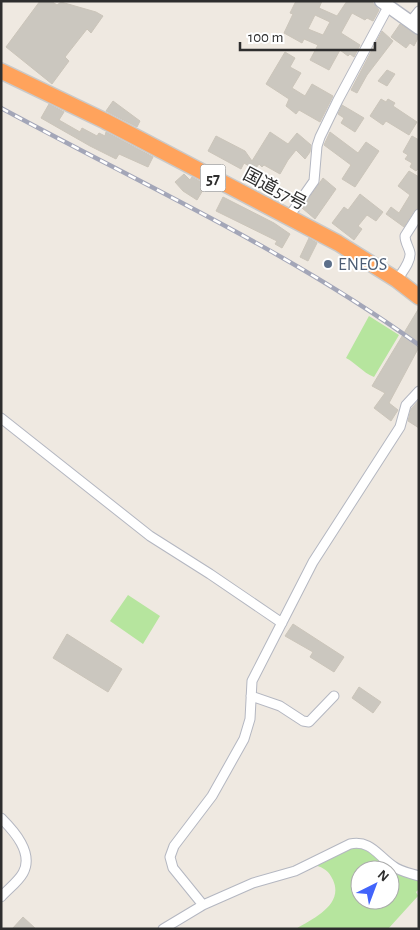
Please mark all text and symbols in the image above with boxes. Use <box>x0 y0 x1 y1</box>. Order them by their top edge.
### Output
scale bar <box>240 20 375 52</box>
text: 100 m <box>248 30 283 45</box>
road number: 57 <box>200 164 226 192</box>
street label: 国道57号 <box>240 164 310 214</box>
place label: ENEOS <box>338 256 387 274</box>
marker: ENEOS <box>322 258 334 270</box>
north arrow <box>350 860 400 910</box>
text: N <box>375 868 391 885</box>

